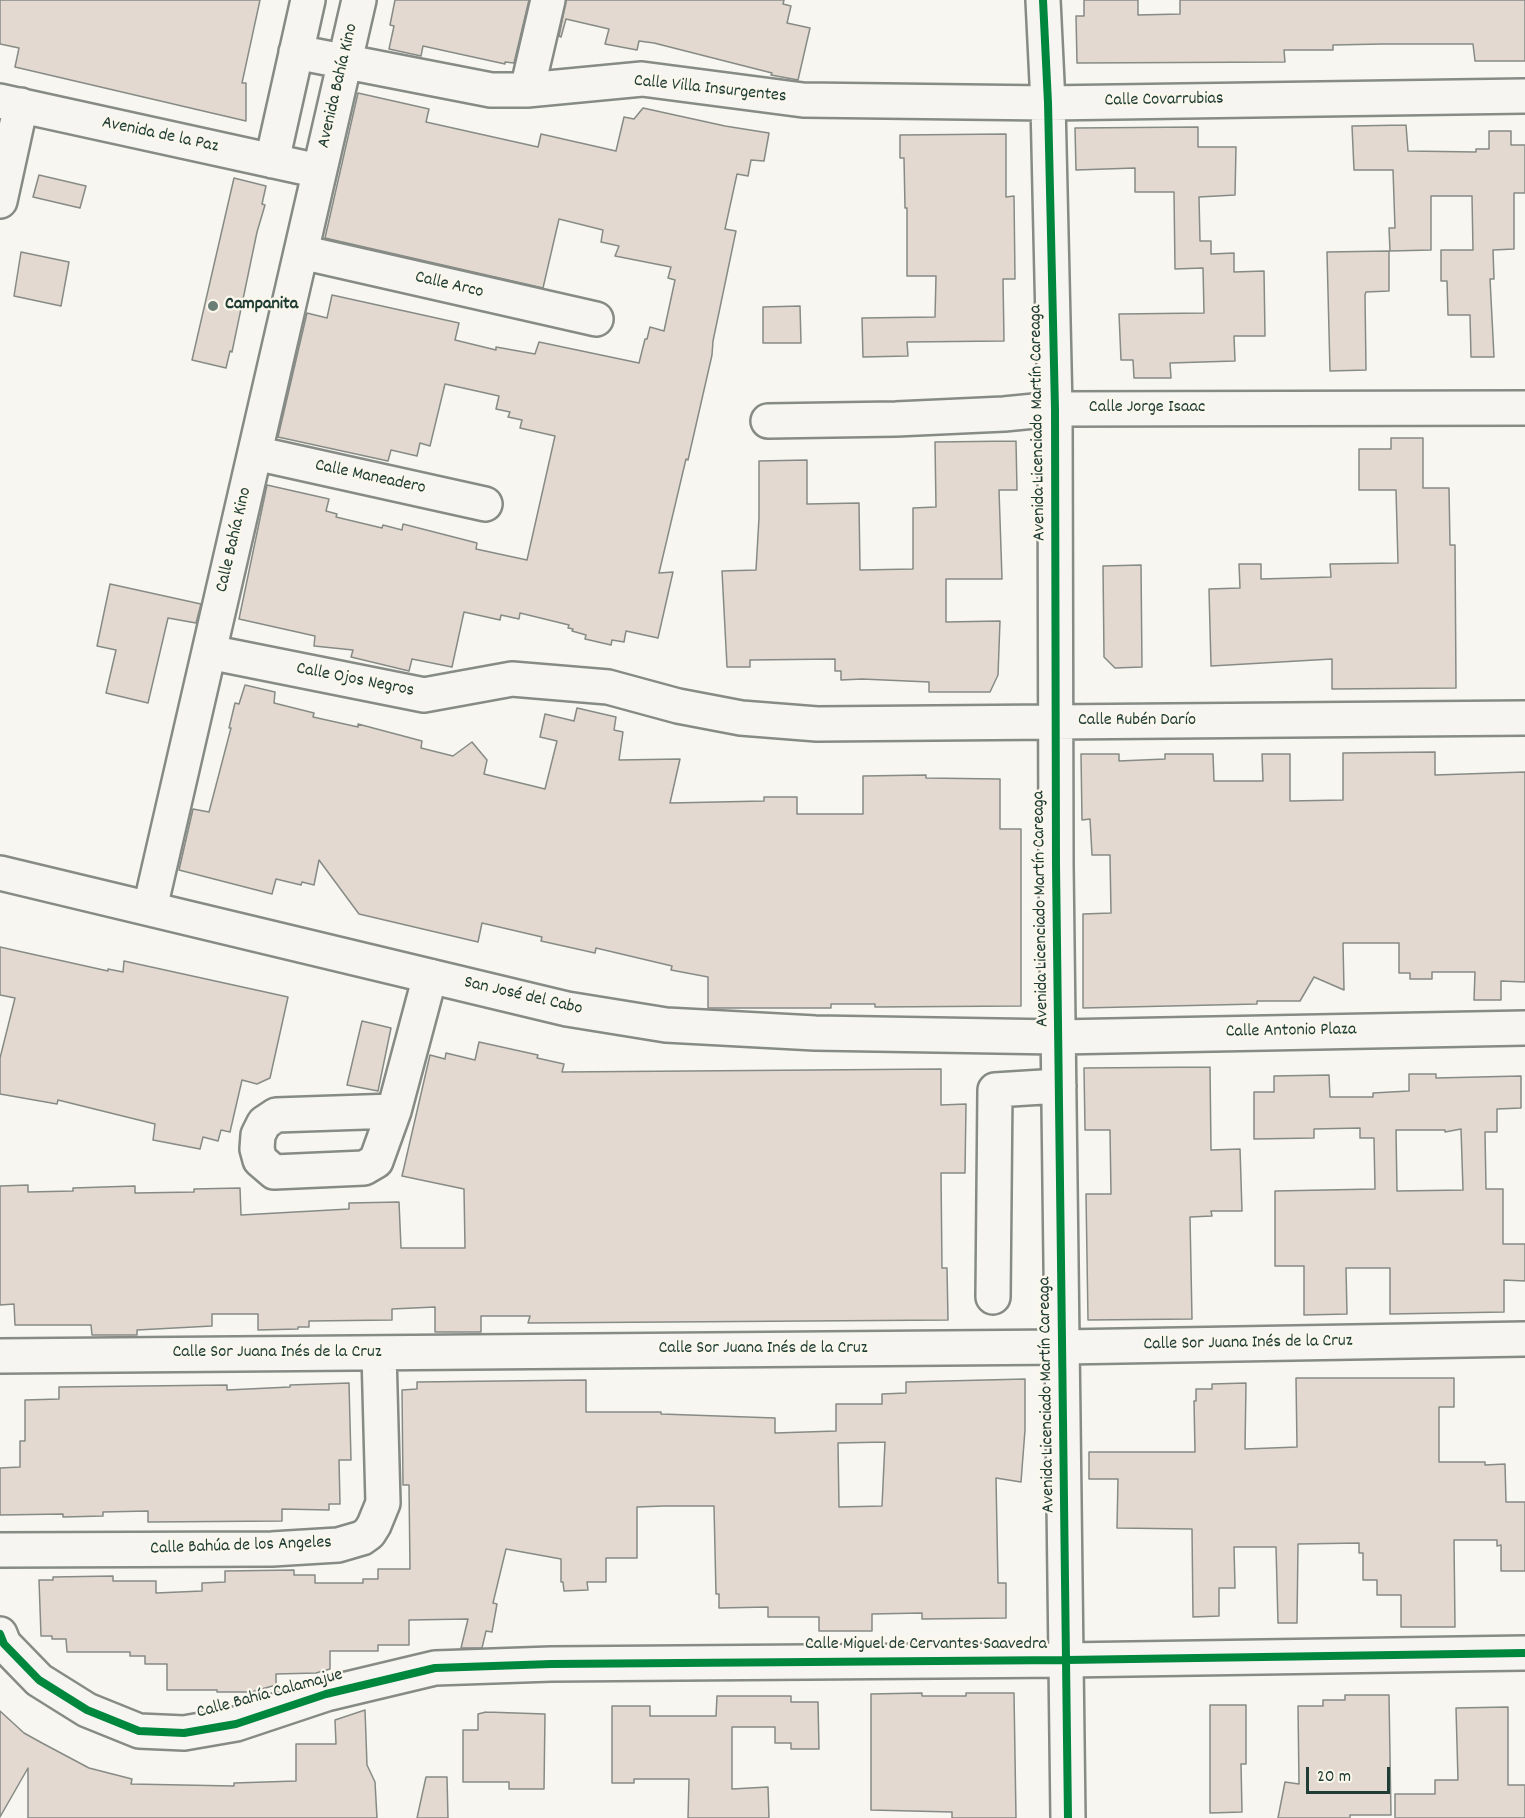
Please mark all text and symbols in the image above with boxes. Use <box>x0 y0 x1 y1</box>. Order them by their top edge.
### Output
street label: Avenida Bahía Kino <box>314 22 364 150</box>
street label: Calle Villa Insurgentes <box>633 71 787 109</box>
street label: Calle Covarrubias <box>1104 89 1224 113</box>
street label: Avenida de la Paz <box>100 113 220 159</box>
street label: Calle Arco <box>413 268 485 304</box>
place label: Campanita <box>225 295 298 317</box>
marker: Campanita <box>206 299 220 313</box>
street label: Avenida Licenciado Martín Careaga <box>1026 305 1052 541</box>
street label: Calle Jorge Isaac <box>1089 398 1205 420</box>
street label: Calle Maneadero <box>313 456 427 500</box>
street label: Calle Bahía Kino <box>212 485 258 595</box>
street label: Calle Ojos Negros <box>294 659 416 703</box>
street label: Calle Rubén Darío <box>1078 711 1196 733</box>
street label: Avenida Licenciado Martín Careaga <box>1029 791 1055 1027</box>
street label: San José del Cabo <box>462 973 584 1021</box>
street label: Calle Antonio Plaza <box>1225 1020 1357 1044</box>
street label: Avenida Licenciado Martín Careaga <box>1035 1277 1061 1513</box>
street label: Calle Sor Juana Inés de la Cruz <box>1143 1331 1353 1357</box>
street label: Calle Sor Juana Inés de la Cruz <box>658 1339 868 1361</box>
street label: Calle Sor Juana Inés de la Cruz <box>172 1343 382 1365</box>
street label: Calle Bahúa de los Angeles <box>150 1533 332 1561</box>
street label: Calle Miguel de Cervantes Saavedra <box>805 1635 1047 1657</box>
street label: Calle Bahía Calamajue <box>195 1665 345 1725</box>
scale bar <box>1309 1755 1393 1793</box>
text: 20 m <box>1317 1765 1351 1790</box>

